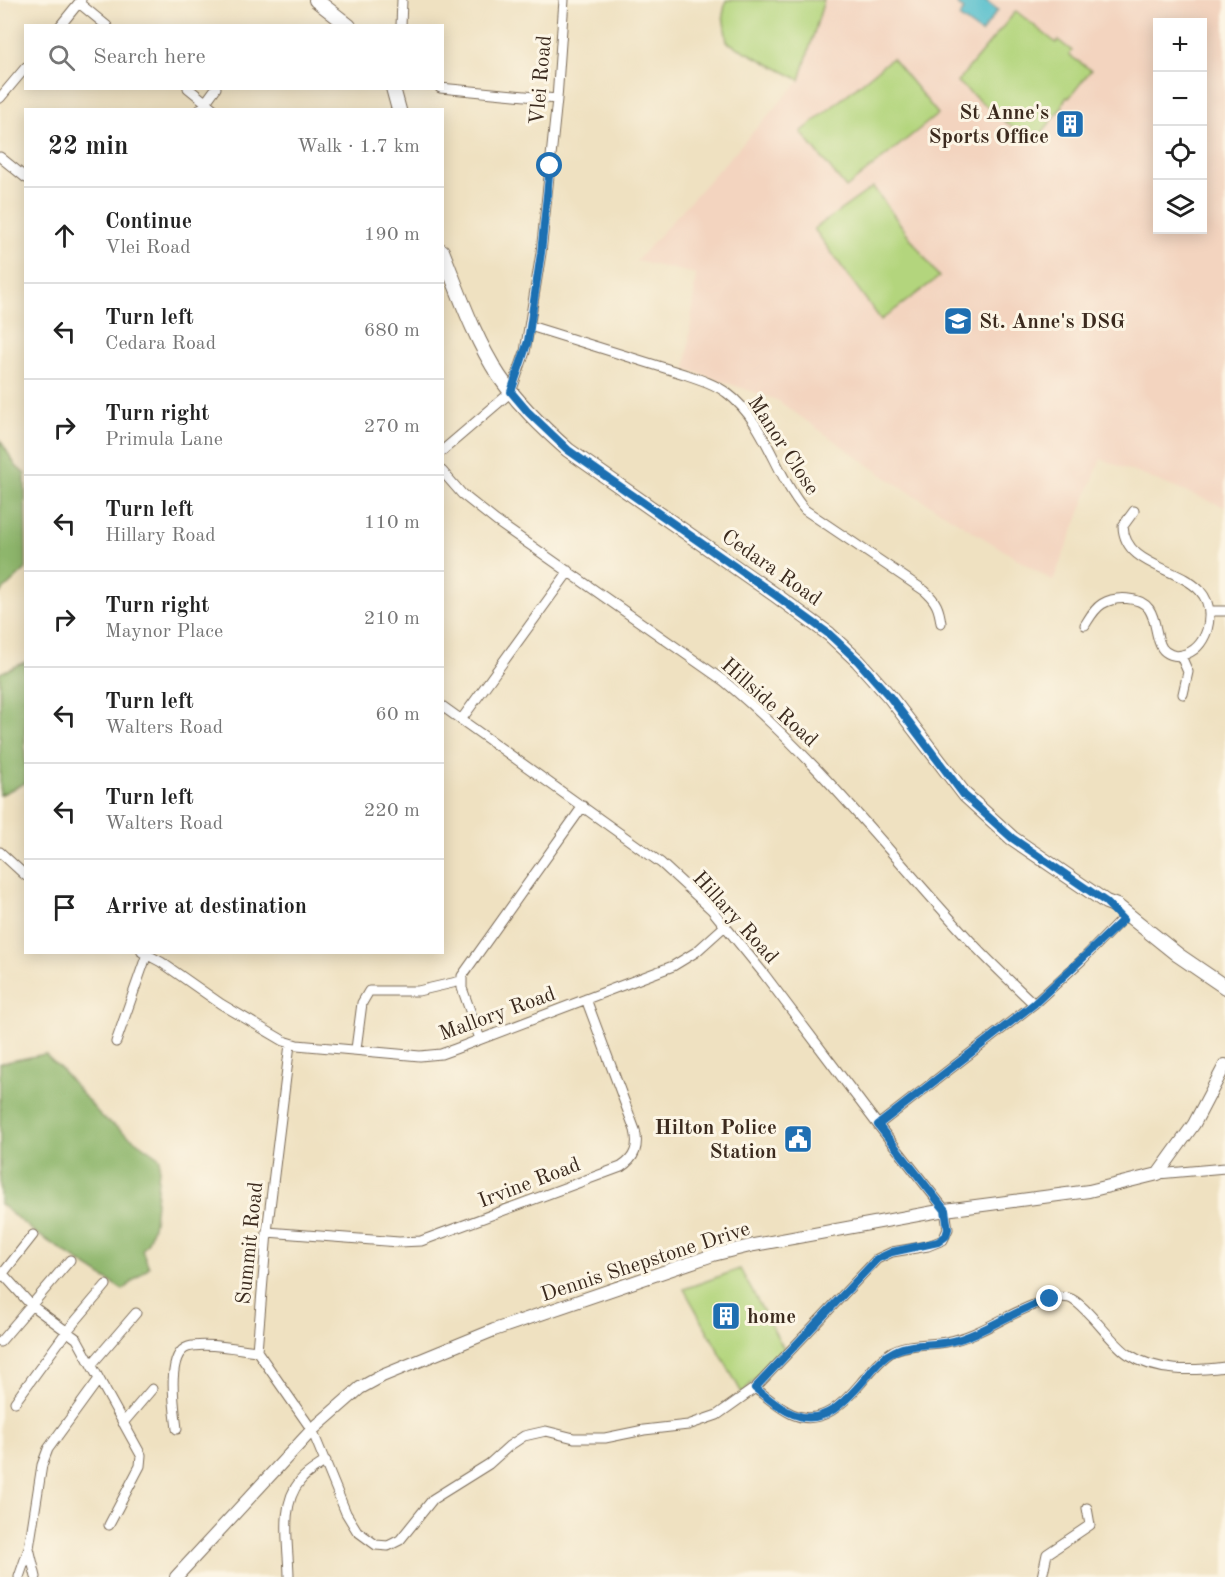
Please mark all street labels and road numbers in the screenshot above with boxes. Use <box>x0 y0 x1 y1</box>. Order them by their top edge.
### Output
street label: Vlei Road <box>527 34 556 126</box>
street label: Manor Close <box>743 393 822 499</box>
street label: Cedara Road <box>717 526 825 610</box>
street label: Hillside Road <box>717 655 821 752</box>
street label: Hillary Road <box>688 868 782 968</box>
street label: Mallory Road <box>437 984 559 1045</box>
street label: Irvine Road <box>476 1154 583 1212</box>
street label: Summit Road <box>234 1181 267 1306</box>
street label: Dennis Shepstone Drive <box>538 1219 753 1306</box>

